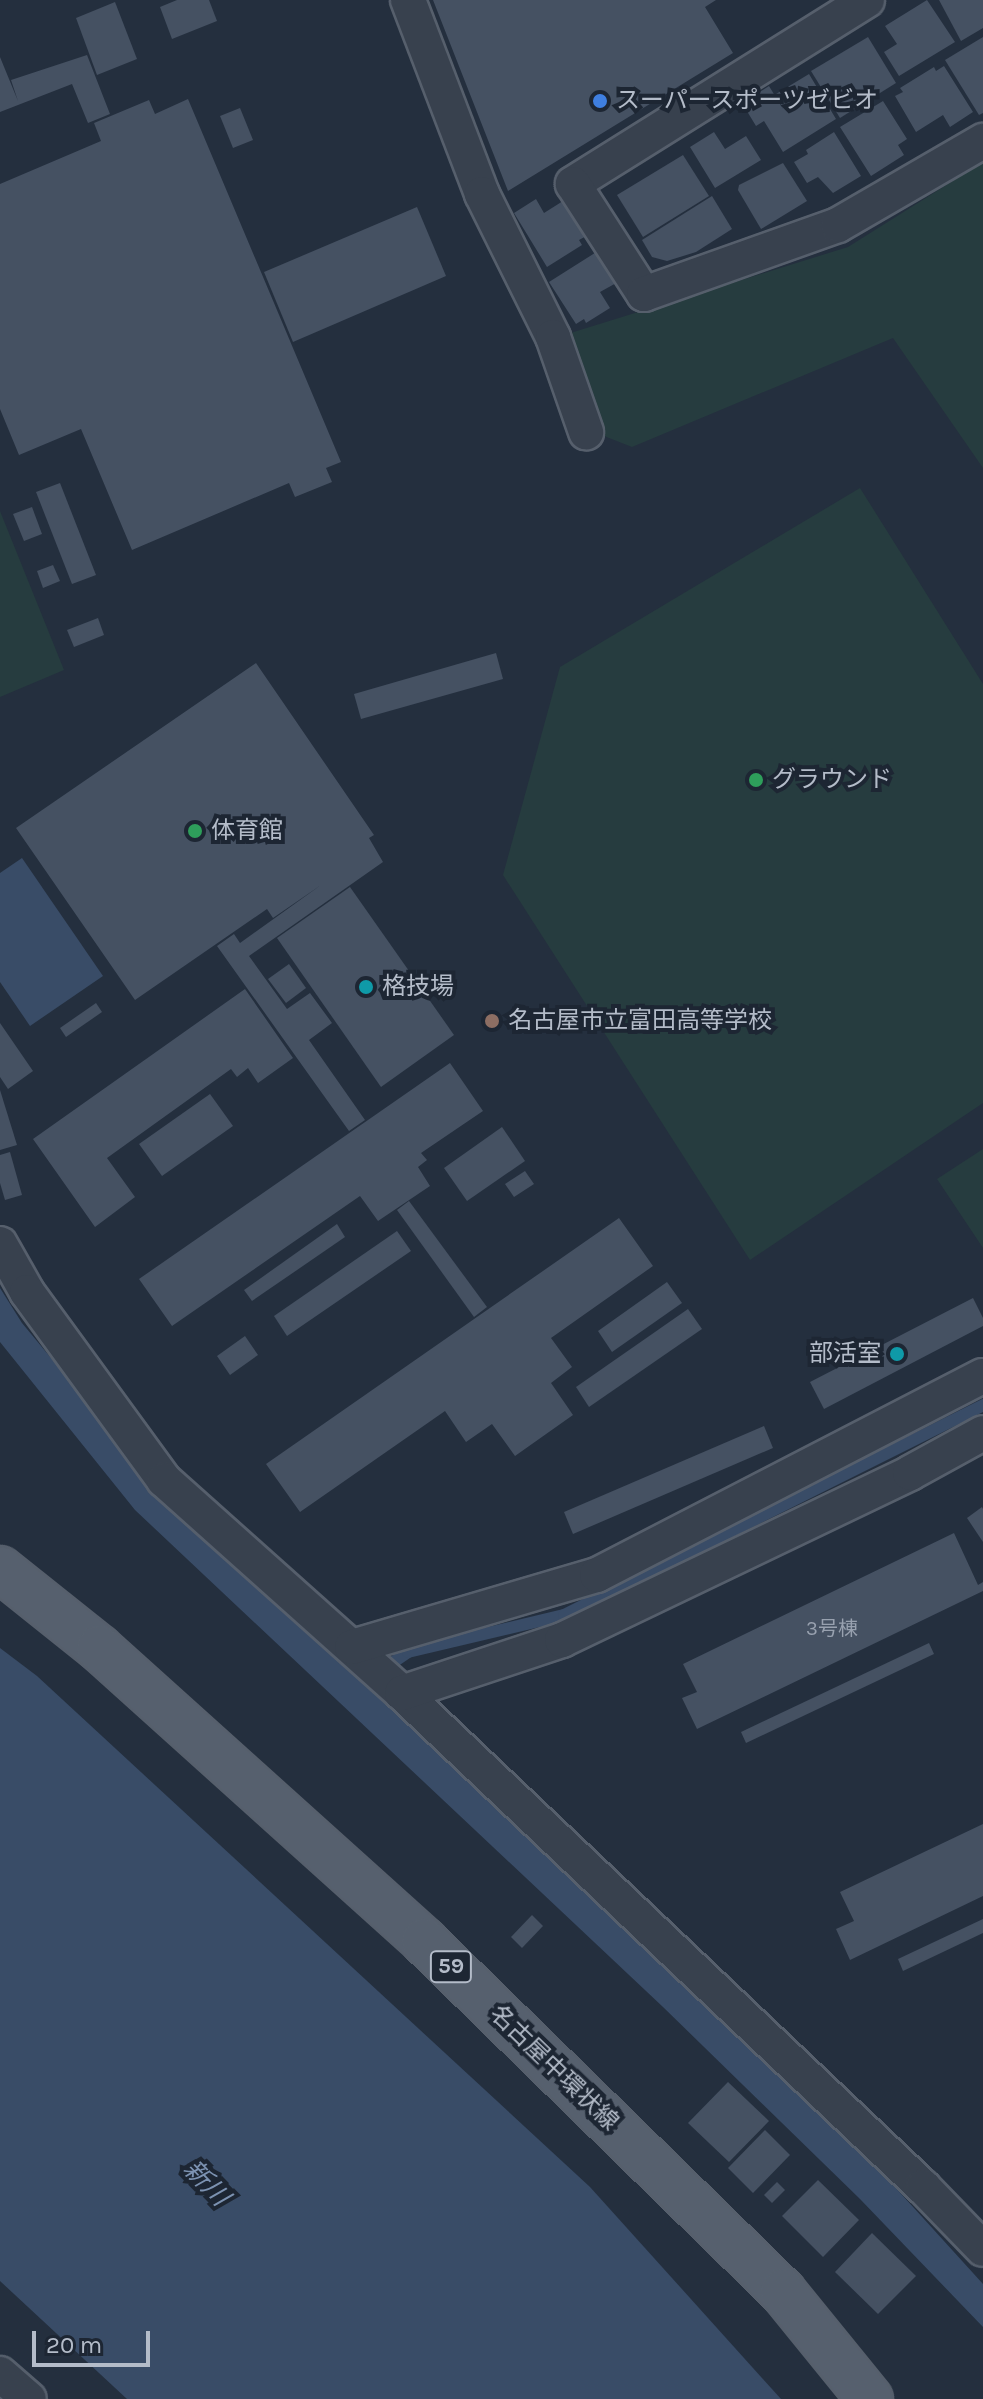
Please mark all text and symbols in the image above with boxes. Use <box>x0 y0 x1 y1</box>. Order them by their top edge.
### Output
place label: スーパースポーツゼビオ <box>616 87 880 115</box>
marker: スーパースポーツゼビオ <box>591 92 609 110</box>
place label: グラウンド <box>772 766 892 794</box>
marker: グラウンド <box>747 771 765 789</box>
place label: 体育館 <box>211 817 283 845</box>
marker: 体育館 <box>186 822 204 840</box>
place label: 格技場 <box>382 973 454 1001</box>
marker: 格技場 <box>357 978 375 996</box>
place label: 名古屋市立富田高等学校 <box>508 1007 772 1035</box>
marker: 名古屋市立富田高等学校 <box>483 1012 501 1030</box>
place label: 部活室 <box>809 1340 881 1368</box>
marker: 部活室 <box>888 1345 906 1363</box>
house number: 3号棟 <box>806 1616 858 1640</box>
road number: 59 <box>429 1949 473 1985</box>
street label: 名古屋中環状線 <box>484 1999 624 2137</box>
water label: 新川 <box>177 2153 235 2213</box>
scale bar <box>36 2315 154 2365</box>
text: 20 m <box>46 2331 102 2359</box>

